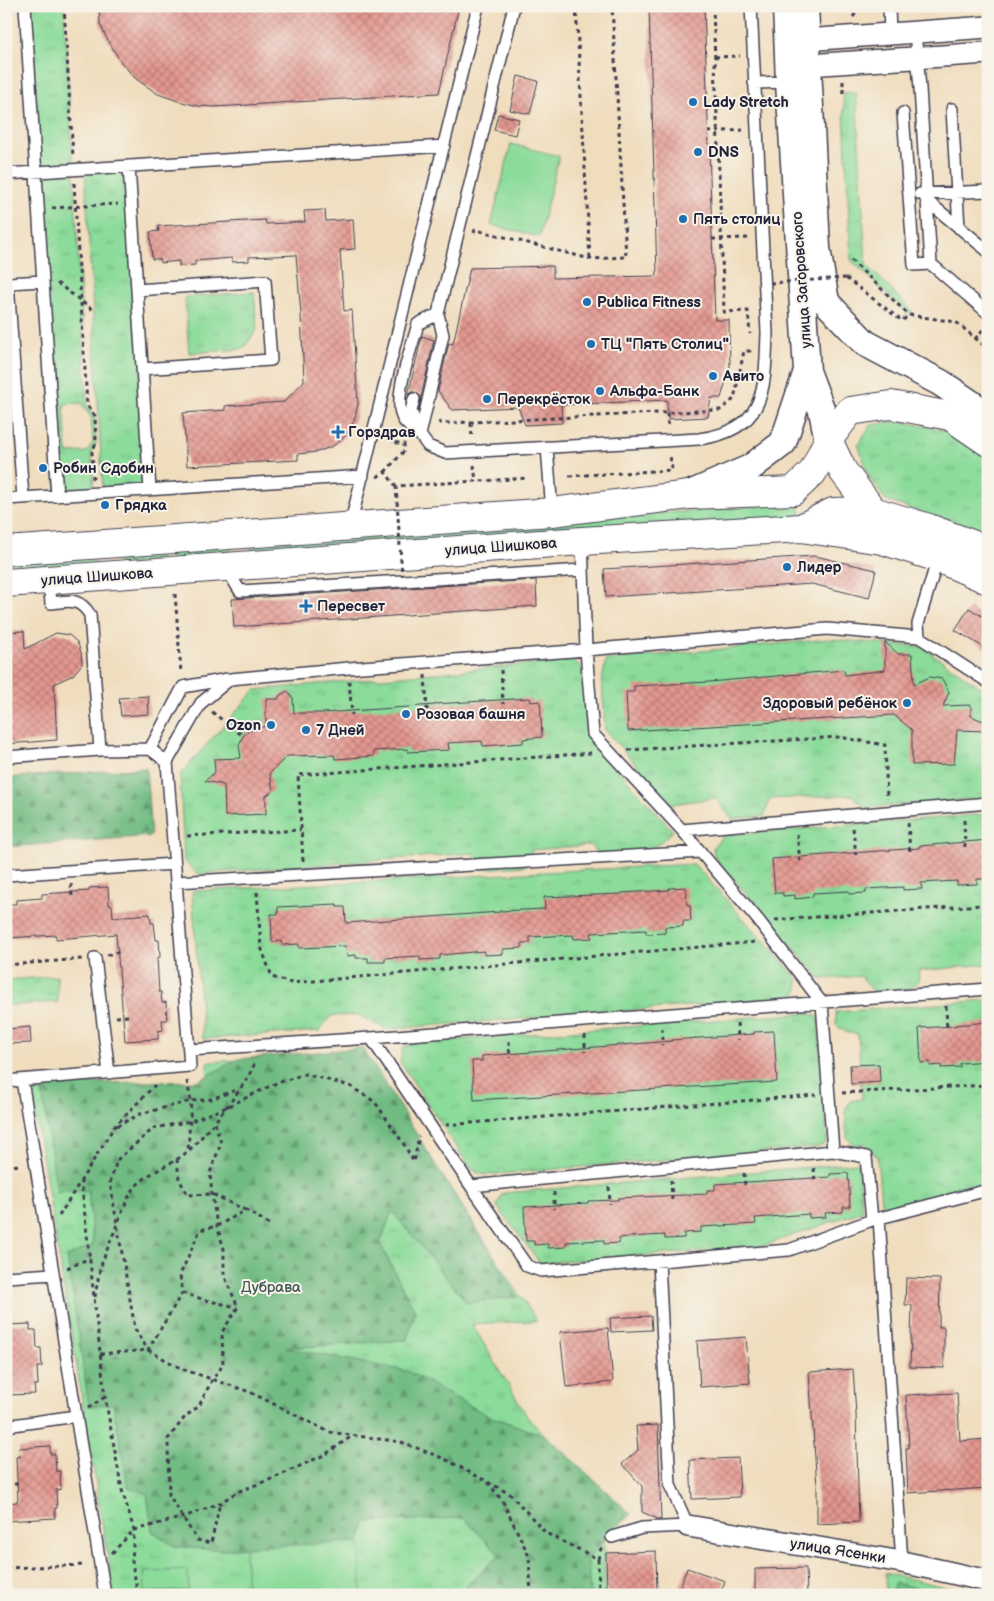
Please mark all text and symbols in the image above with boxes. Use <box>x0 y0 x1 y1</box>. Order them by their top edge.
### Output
place label: Lady Stretch <box>703 93 789 112</box>
marker: Lady Stretch <box>687 96 699 108</box>
place label: DNS <box>708 143 739 162</box>
marker: DNS <box>692 146 704 158</box>
place label: Пять столиц <box>693 210 780 229</box>
street label: улица Загоровского <box>788 211 816 349</box>
marker: Пять столиц <box>677 213 689 225</box>
place label: Publica Fitness <box>597 293 701 312</box>
marker: Publica Fitness <box>581 296 593 308</box>
place label: ТЦ "Пять Столиц" <box>601 335 729 354</box>
marker: ТЦ "Пять Столиц" <box>585 338 597 350</box>
place label: Авито <box>722 367 764 386</box>
marker: Авито <box>707 370 719 382</box>
place label: Альфа-Банк <box>609 382 700 401</box>
marker: Альфа-Банк <box>594 385 606 397</box>
place label: Перекрёсток <box>497 390 591 409</box>
marker: Перекрёсток <box>481 393 493 405</box>
place label: Горздрав <box>348 423 415 442</box>
marker: Горздрав <box>332 426 344 438</box>
place label: Робин Сдобин <box>53 459 154 478</box>
marker: Робин Сдобин <box>37 462 49 474</box>
place label: Грядка <box>115 496 167 515</box>
marker: Грядка <box>99 499 111 511</box>
street label: улица Шишкова <box>444 534 558 560</box>
place label: Лидер <box>796 558 842 577</box>
marker: Лидер <box>781 561 793 573</box>
street label: улица Шишкова <box>40 564 154 590</box>
place label: Пересвет <box>317 597 386 616</box>
marker: Пересвет <box>299 599 313 613</box>
place label: Здоровый ребёнок <box>762 694 898 713</box>
marker: Здоровый ребёнок <box>901 697 913 709</box>
place label: Розовая башня <box>416 705 525 724</box>
marker: Розовая башня <box>400 708 412 720</box>
place label: Ozon <box>226 716 261 735</box>
marker: Ozon <box>265 719 277 731</box>
place label: 7 Дней <box>316 721 364 740</box>
marker: 7 Дней <box>300 724 312 736</box>
park label: Дубрава <box>241 1278 301 1297</box>
street label: улица Ясенки <box>789 1534 887 1568</box>

